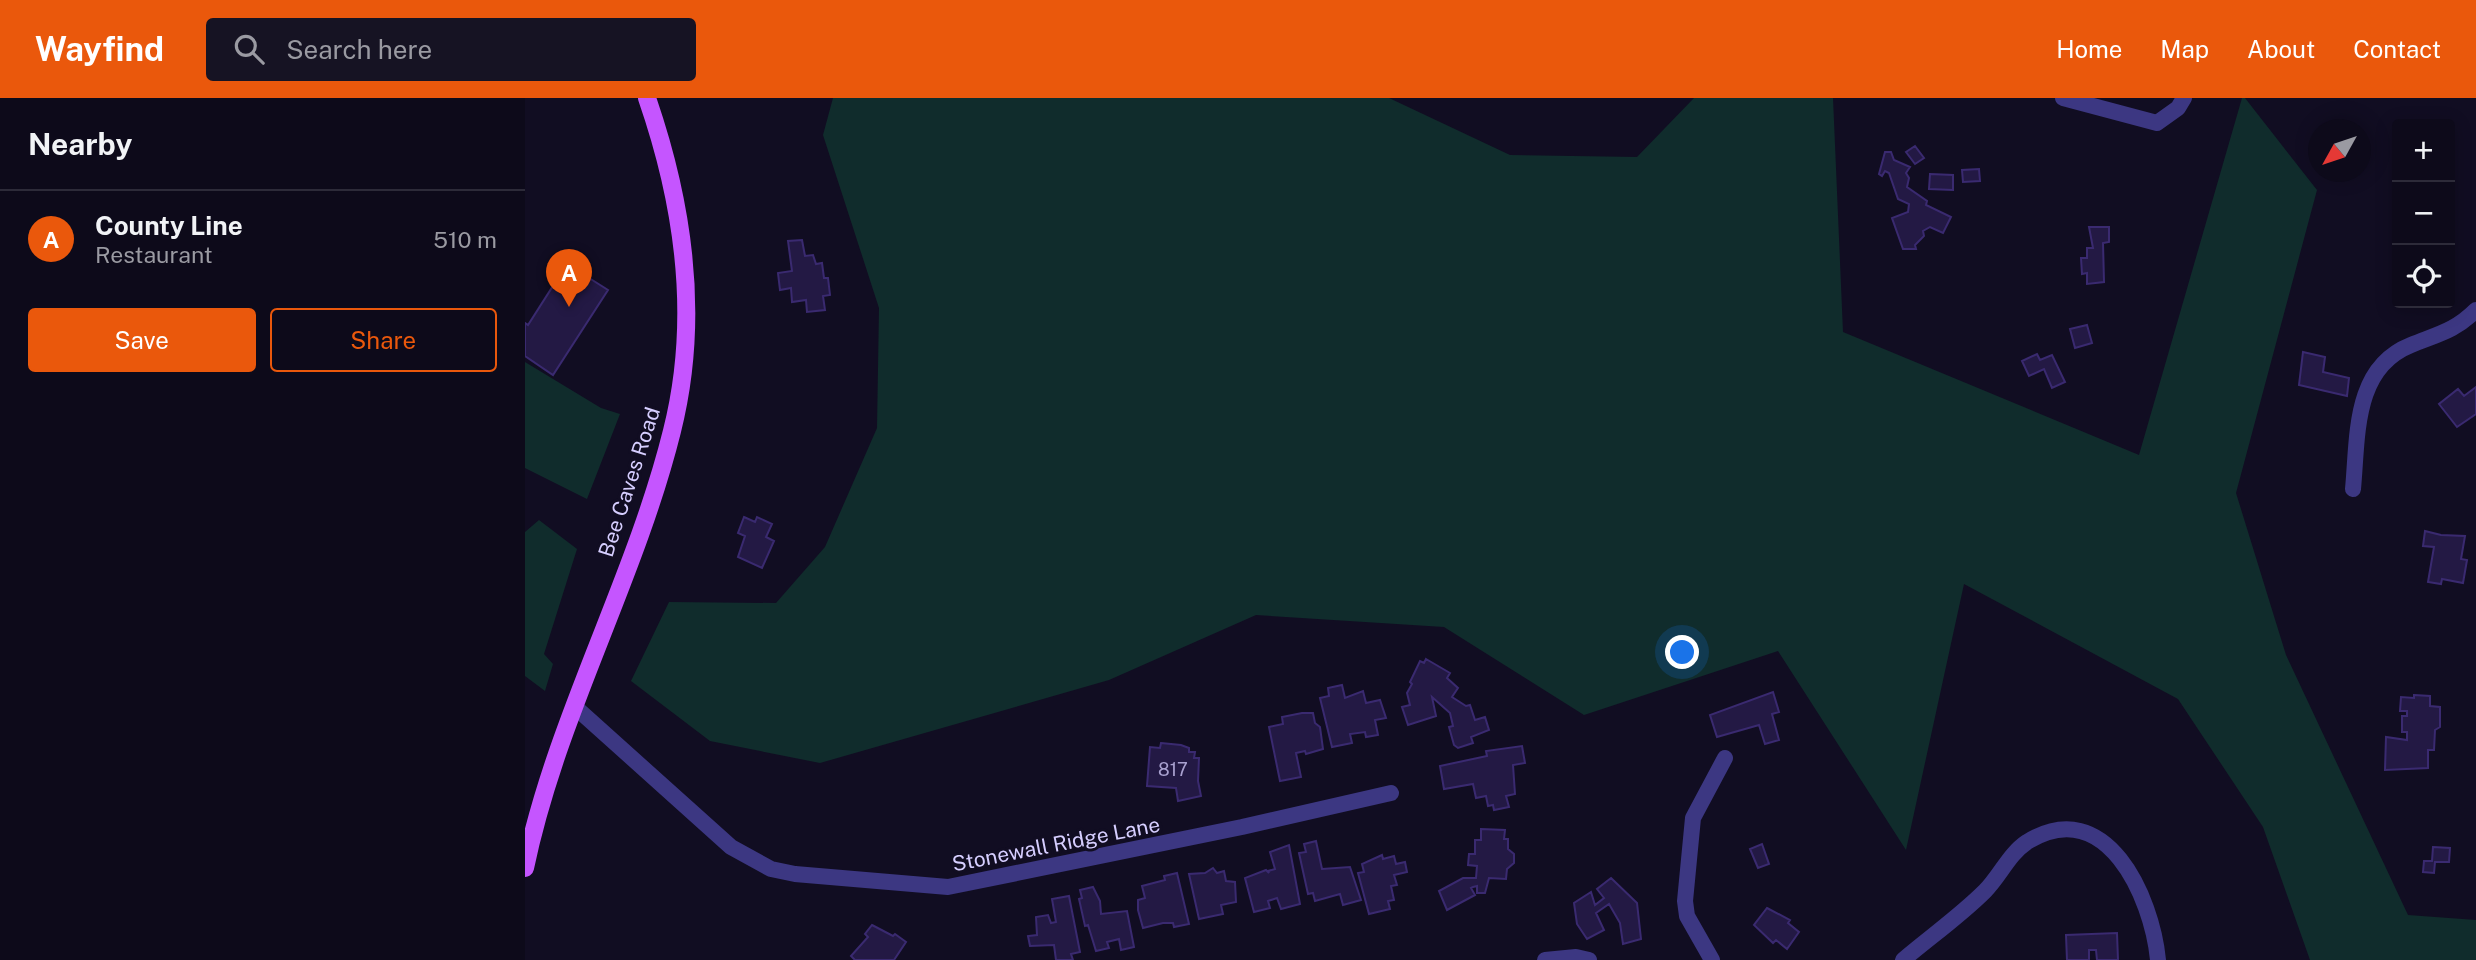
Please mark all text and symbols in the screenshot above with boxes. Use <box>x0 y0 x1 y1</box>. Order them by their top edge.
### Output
search box <box>206 18 696 81</box>
text: Wayfind <box>35 30 164 68</box>
icon: search <box>230 30 268 68</box>
text: Search here <box>286 34 432 65</box>
text: Home <box>2056 35 2122 63</box>
text: Map <box>2160 35 2209 63</box>
text: About <box>2247 35 2315 63</box>
text: Contact <box>2353 35 2441 63</box>
north arrow <box>2308 119 2371 182</box>
map controls <box>2392 119 2455 308</box>
button: + <box>2392 119 2455 182</box>
text: Nearby <box>28 126 132 162</box>
button: − <box>2392 182 2455 245</box>
text: County Line <box>95 210 243 241</box>
text: A <box>43 226 59 253</box>
text: 510 m <box>433 226 497 253</box>
text: Restaurant <box>95 241 213 268</box>
button: locate <box>2392 245 2455 308</box>
pin: A <box>546 249 592 307</box>
button: Save <box>28 308 256 372</box>
button: Share <box>270 308 497 372</box>
street label: Bee Caves Road <box>593 404 665 560</box>
your location <box>1665 635 1699 669</box>
house number: 817 <box>1158 759 1188 780</box>
street label: Stonewall Ridge Lane <box>950 812 1162 876</box>

